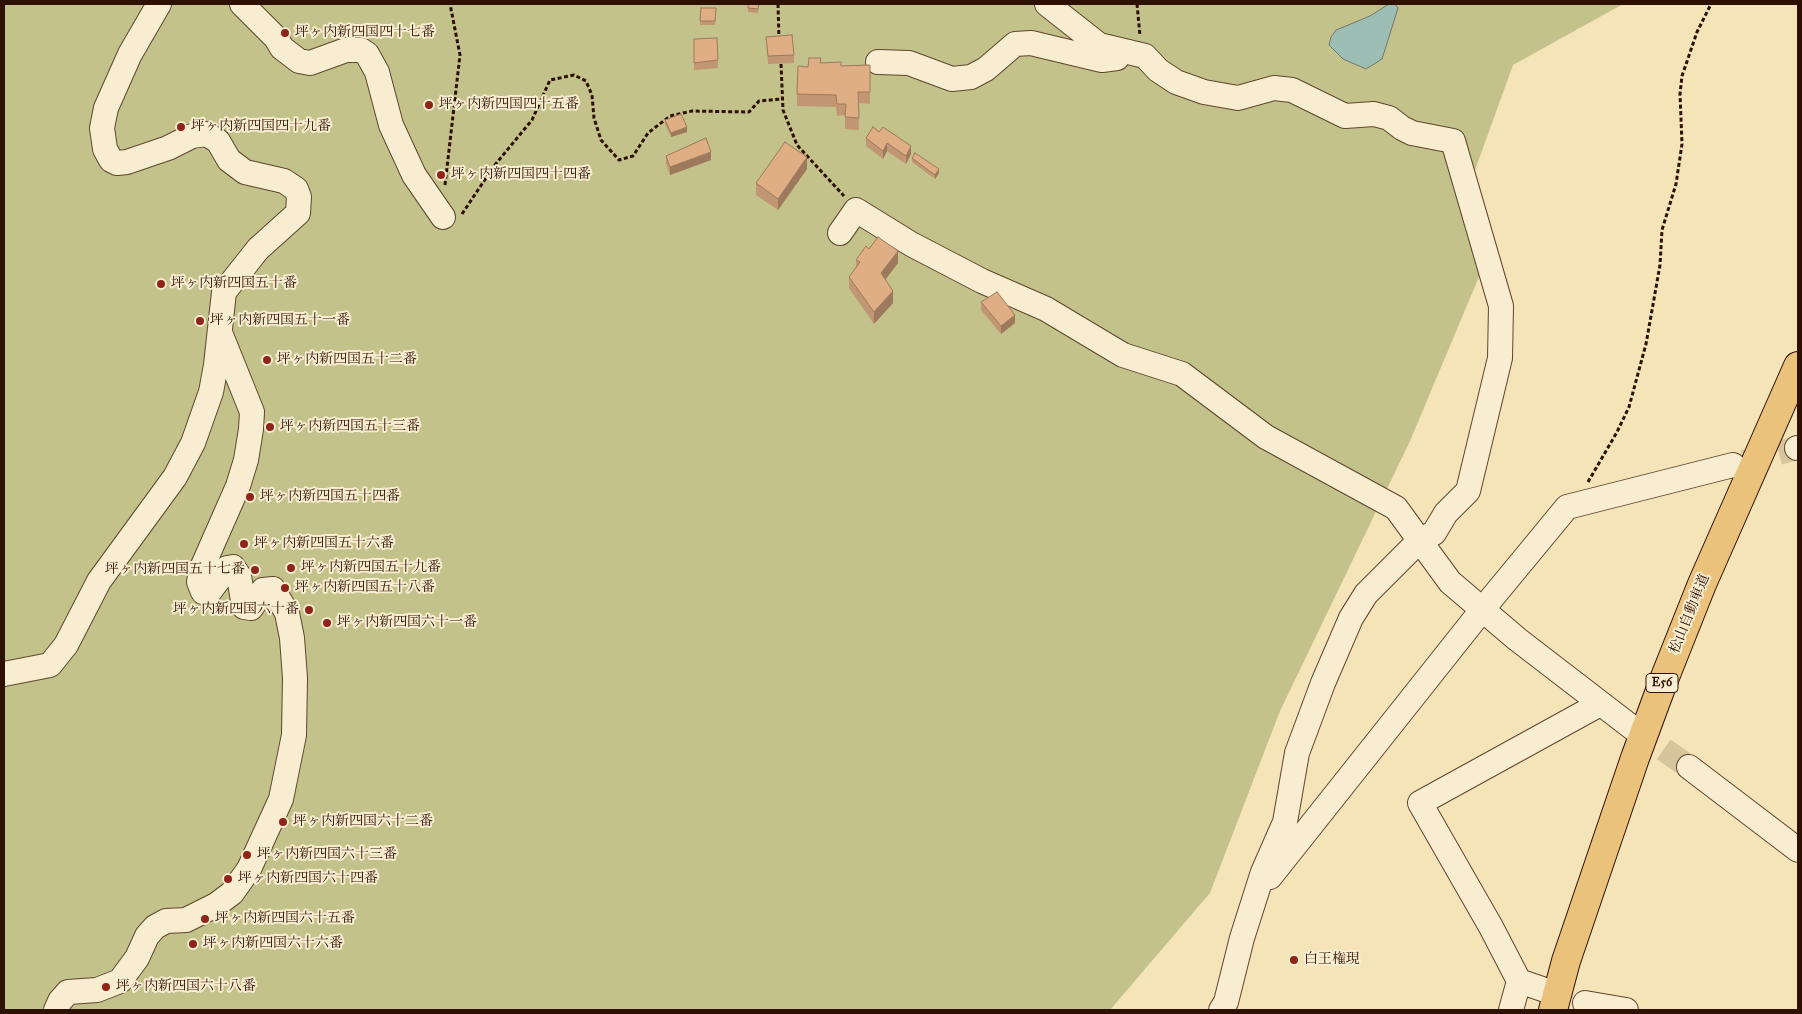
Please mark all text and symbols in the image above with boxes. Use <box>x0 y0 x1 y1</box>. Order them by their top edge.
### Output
place label: 坪ヶ内新四国四十七番 <box>295 25 435 41</box>
marker: 坪ヶ内新四国四十七番 <box>279 27 291 39</box>
place label: 坪ヶ内新四国四十五番 <box>439 97 579 113</box>
marker: 坪ヶ内新四国四十五番 <box>423 99 435 111</box>
place label: 坪ヶ内新四国四十九番 <box>191 119 331 135</box>
marker: 坪ヶ内新四国四十九番 <box>175 121 187 133</box>
place label: 坪ヶ内新四国四十四番 <box>451 167 591 183</box>
marker: 坪ヶ内新四国四十四番 <box>435 169 447 181</box>
place label: 坪ヶ内新四国五十番 <box>171 276 297 292</box>
marker: 坪ヶ内新四国五十番 <box>155 278 167 290</box>
place label: 坪ヶ内新四国五十一番 <box>210 313 350 329</box>
marker: 坪ヶ内新四国五十一番 <box>194 315 206 327</box>
place label: 坪ヶ内新四国五十二番 <box>277 352 417 368</box>
marker: 坪ヶ内新四国五十二番 <box>261 354 273 366</box>
place label: 坪ヶ内新四国五十三番 <box>280 419 420 435</box>
marker: 坪ヶ内新四国五十三番 <box>264 421 276 433</box>
place label: 坪ヶ内新四国五十四番 <box>260 489 400 505</box>
marker: 坪ヶ内新四国五十四番 <box>244 491 256 503</box>
place label: 坪ヶ内新四国五十六番 <box>254 536 394 552</box>
marker: 坪ヶ内新四国五十六番 <box>238 538 250 550</box>
place label: 坪ヶ内新四国五十九番 <box>301 560 441 576</box>
place label: 坪ヶ内新四国五十七番 <box>105 562 245 578</box>
marker: 坪ヶ内新四国五十九番 <box>285 562 297 574</box>
marker: 坪ヶ内新四国五十七番 <box>249 564 261 576</box>
street label: 松山自動車道 <box>1666 572 1714 656</box>
place label: 坪ヶ内新四国五十八番 <box>295 580 435 596</box>
marker: 坪ヶ内新四国五十八番 <box>279 582 291 594</box>
place label: 坪ヶ内新四国六十番 <box>173 602 299 618</box>
marker: 坪ヶ内新四国六十番 <box>303 604 315 616</box>
place label: 坪ヶ内新四国六十一番 <box>337 615 477 631</box>
marker: 坪ヶ内新四国六十一番 <box>321 617 333 629</box>
road number: E56 <box>1646 674 1678 692</box>
place label: 坪ヶ内新四国六十二番 <box>293 814 433 830</box>
marker: 坪ヶ内新四国六十二番 <box>277 816 289 828</box>
place label: 坪ヶ内新四国六十三番 <box>257 847 397 863</box>
marker: 坪ヶ内新四国六十三番 <box>241 849 253 861</box>
place label: 坪ヶ内新四国六十四番 <box>238 871 378 887</box>
marker: 坪ヶ内新四国六十四番 <box>222 873 234 885</box>
place label: 坪ヶ内新四国六十五番 <box>215 911 355 927</box>
marker: 坪ヶ内新四国六十五番 <box>199 913 211 925</box>
place label: 坪ヶ内新四国六十六番 <box>203 936 343 952</box>
marker: 坪ヶ内新四国六十六番 <box>187 938 199 950</box>
place label: 白王権現 <box>1304 952 1360 968</box>
marker: 白王権現 <box>1288 954 1300 966</box>
place label: 坪ヶ内新四国六十八番 <box>116 979 256 995</box>
marker: 坪ヶ内新四国六十八番 <box>100 981 112 993</box>

